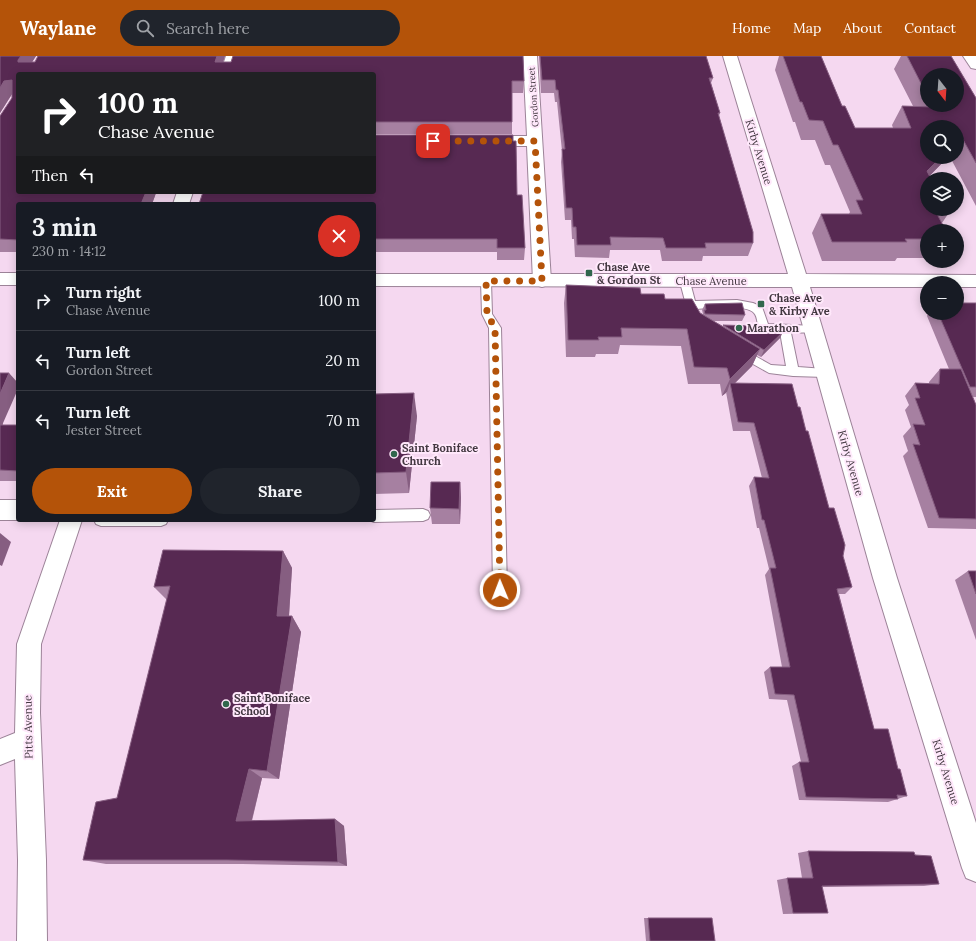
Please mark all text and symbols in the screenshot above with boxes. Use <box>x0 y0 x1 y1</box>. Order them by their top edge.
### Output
search box <box>120 10 400 46</box>
text: Waylane <box>20 16 96 40</box>
icon: search <box>134 17 156 39</box>
text: Search here <box>166 19 250 38</box>
text: Home <box>732 19 771 37</box>
text: Map <box>793 19 821 37</box>
text: About <box>843 19 882 37</box>
text: Contact <box>904 19 956 37</box>
street label: Gordon Street <box>525 66 541 127</box>
north arrow <box>920 68 964 112</box>
map controls <box>920 68 964 320</box>
text: 100 m <box>98 85 178 121</box>
icon: right <box>32 88 84 140</box>
street label: Kirby Avenue <box>742 118 776 186</box>
text: Chase Avenue <box>98 120 215 143</box>
button: search <box>920 120 964 164</box>
pin <box>416 124 450 158</box>
icon: arrive <box>422 130 444 152</box>
icon: left <box>76 164 98 186</box>
text: Then <box>32 166 68 185</box>
button: layers <box>920 172 964 216</box>
text: 3 min <box>32 212 97 243</box>
button: close <box>318 215 360 257</box>
button: + <box>920 224 964 268</box>
text: 230 m · 14:12 <box>32 243 106 260</box>
place label: Chase Ave & Gordon St <box>597 260 661 287</box>
marker: Chase Ave & Gordon St <box>584 268 594 278</box>
street label: Chase Avenue <box>675 274 747 288</box>
button: − <box>920 276 964 320</box>
text: Turn right <box>66 283 142 302</box>
icon: right <box>32 290 54 312</box>
text: 100 m <box>319 291 360 310</box>
place label: Chase Ave & Kirby Ave <box>769 291 830 318</box>
marker: Chase Ave & Kirby Ave <box>756 299 766 309</box>
text: Chase Avenue <box>66 302 150 319</box>
place label: Marathon <box>747 321 799 335</box>
marker: Marathon <box>734 323 744 333</box>
text: Turn left <box>66 343 130 362</box>
icon: left <box>32 350 54 372</box>
text: 20 m <box>325 351 360 370</box>
text: Gordon Street <box>66 362 153 379</box>
text: Turn left <box>66 403 130 422</box>
icon: left <box>32 410 54 432</box>
text: 70 m <box>326 411 360 430</box>
text: Jester Street <box>66 422 142 439</box>
street label: Kirby Avenue <box>835 429 867 497</box>
place label: Saint Boniface Church <box>402 441 478 468</box>
marker: Saint Boniface Church <box>389 449 399 459</box>
button: Exit <box>32 468 192 514</box>
button: Share <box>200 468 360 514</box>
position arrow <box>479 569 521 611</box>
place label: Saint Boniface School <box>234 691 310 718</box>
street label: Pitts Avenue <box>20 695 36 759</box>
marker: Saint Boniface School <box>221 699 231 709</box>
street label: Kirby Avenue <box>929 738 963 806</box>

